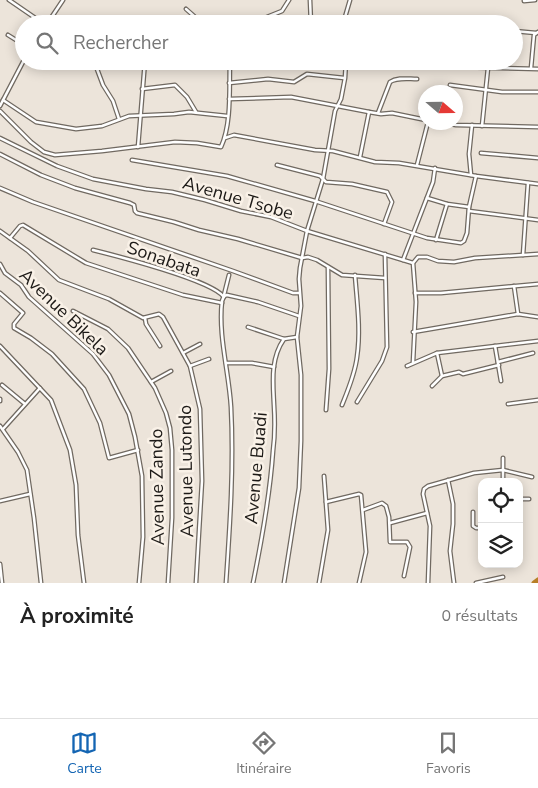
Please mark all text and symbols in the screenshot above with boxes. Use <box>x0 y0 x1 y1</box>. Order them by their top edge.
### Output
search box <box>15 15 523 70</box>
icon: search <box>33 29 61 57</box>
text: Rechercher <box>73 30 168 56</box>
north arrow <box>418 85 463 130</box>
street label: Avenue Tsobe <box>180 171 296 225</box>
street label: Sonabata <box>124 235 204 283</box>
street label: Avenue Bikela <box>14 263 114 361</box>
street label: Avenue Lutondo <box>173 405 199 537</box>
street label: Avenue Buadi <box>239 411 273 525</box>
street label: Avenue Zando <box>144 429 170 545</box>
map controls <box>478 478 523 568</box>
button: locate <box>478 478 523 523</box>
button: layers <box>478 523 523 568</box>
text: À proximité <box>20 602 134 630</box>
text: 0 résultats <box>442 605 518 627</box>
tab: Carte <box>67 729 102 778</box>
tab: Itinéraire <box>236 729 291 778</box>
tab: Favoris <box>426 729 471 778</box>

